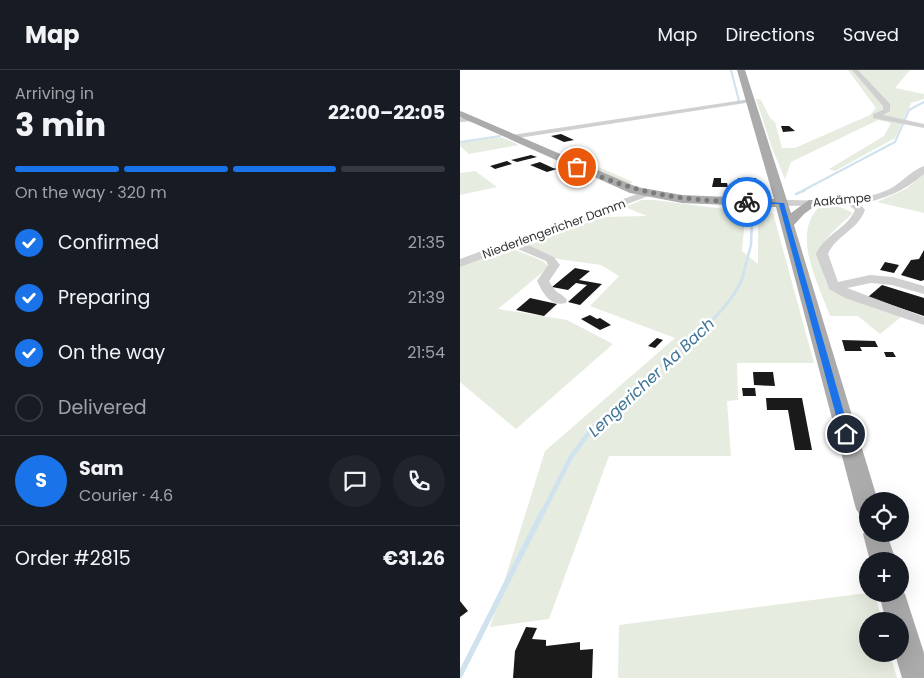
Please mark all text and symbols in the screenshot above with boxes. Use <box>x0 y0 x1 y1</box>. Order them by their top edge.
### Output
text: Map <box>25 18 80 51</box>
text: Map <box>658 22 697 47</box>
text: Directions <box>725 22 815 47</box>
text: Saved <box>843 22 899 47</box>
text: Arriving in <box>15 82 94 105</box>
text: 22:00–22:05 <box>328 99 445 126</box>
text: 3 min <box>15 102 106 147</box>
pin <box>556 146 598 188</box>
icon: bag <box>563 153 591 181</box>
courier <box>722 177 772 227</box>
text: On the way · 320 m <box>15 181 167 204</box>
icon: bike <box>733 188 761 216</box>
street label: Aakämpe <box>812 188 872 211</box>
street label: Niederlengericher Damm <box>480 195 628 262</box>
icon: check <box>15 229 43 257</box>
text: Confirmed <box>58 229 159 256</box>
text: 21:35 <box>408 231 445 254</box>
icon: check <box>15 284 43 312</box>
text: Preparing <box>58 284 150 311</box>
text: 21:39 <box>408 286 445 309</box>
water label: Lengericher Aa Bach <box>583 313 720 442</box>
icon: check <box>15 339 43 367</box>
text: On the way <box>58 339 165 366</box>
text: 21:54 <box>407 341 445 364</box>
text: Delivered <box>58 394 147 421</box>
pin <box>825 413 867 455</box>
icon: home <box>832 420 860 448</box>
text: Sam <box>79 455 124 482</box>
button: chat <box>329 455 381 507</box>
button: phone <box>393 455 445 507</box>
text: S <box>35 467 47 494</box>
text: Courier · 4.6 <box>79 484 173 507</box>
map controls <box>859 492 909 662</box>
button: locate <box>859 492 909 542</box>
text: Order #2815 <box>15 545 131 572</box>
text: €31.26 <box>383 545 445 572</box>
button: + <box>859 552 909 602</box>
button: − <box>859 612 909 662</box>

